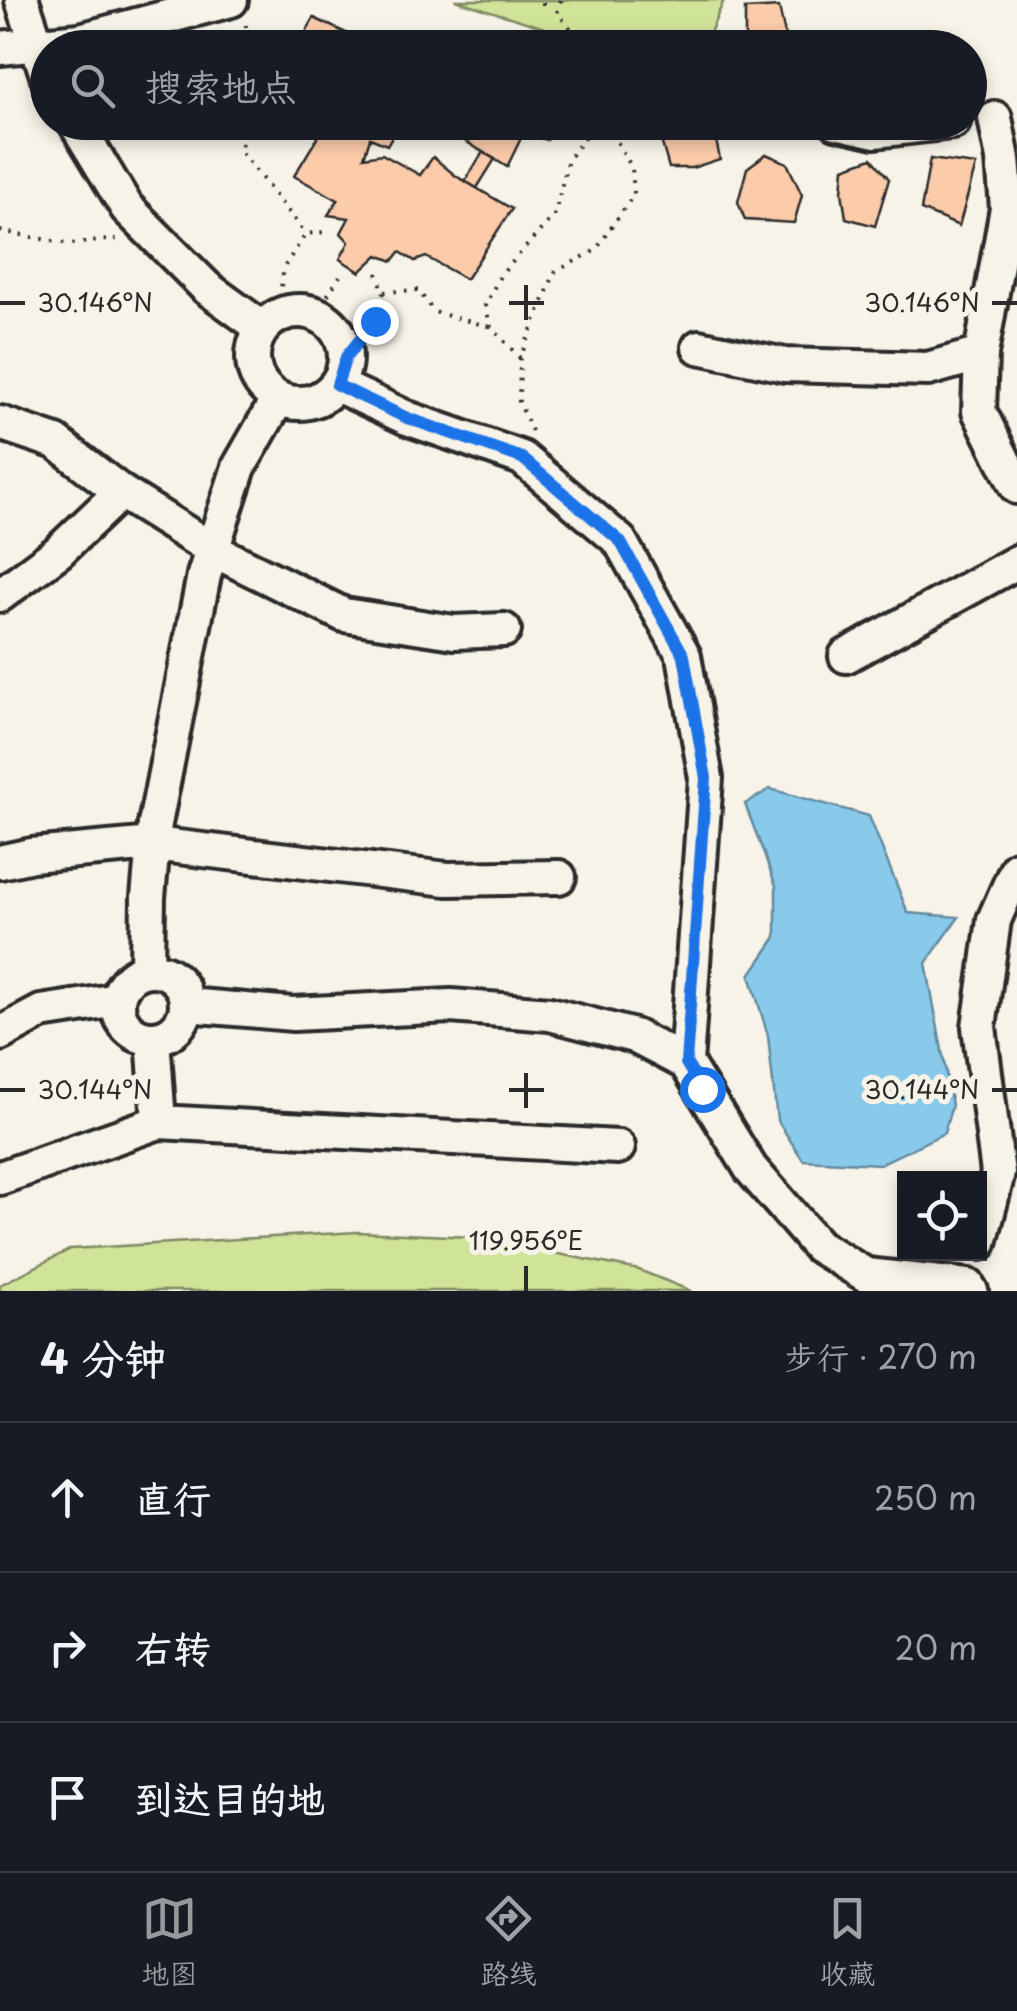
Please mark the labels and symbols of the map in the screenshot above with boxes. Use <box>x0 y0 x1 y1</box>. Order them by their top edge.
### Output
text: 30.146°N <box>37 283 153 321</box>
text: 30.146°N <box>864 283 980 321</box>
route end <box>353 299 399 345</box>
route start <box>680 1067 726 1113</box>
text: 30.144°N <box>38 1070 152 1108</box>
text: 30.144°N <box>865 1070 979 1108</box>
text: 119.956°E <box>469 1221 583 1259</box>

